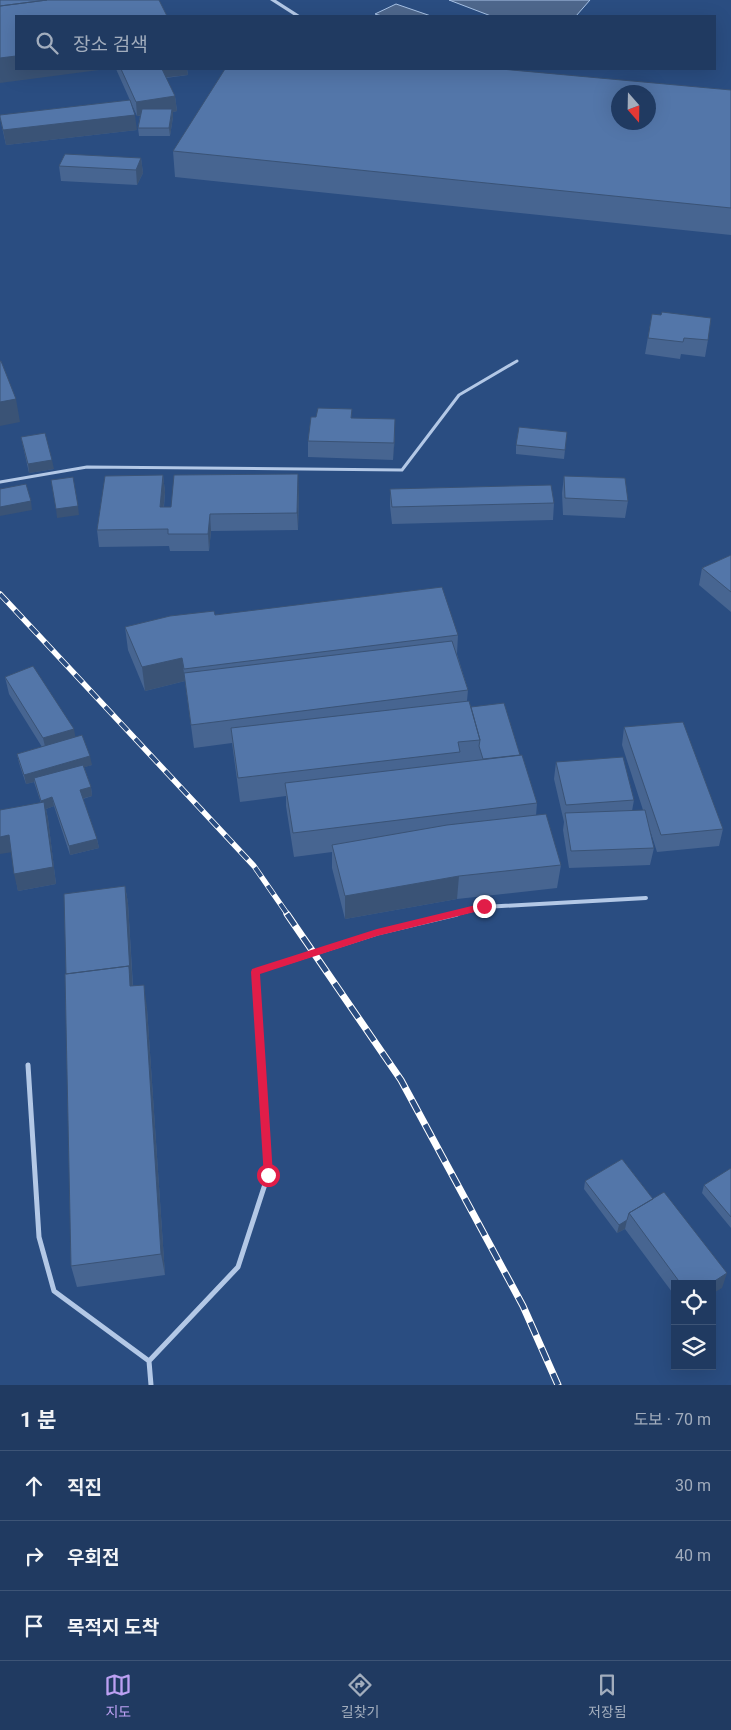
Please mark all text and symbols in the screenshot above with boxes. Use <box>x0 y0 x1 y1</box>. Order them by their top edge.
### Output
search box <box>15 15 716 70</box>
icon: search <box>33 29 61 57</box>
text: 장소 검색 <box>73 33 148 56</box>
north arrow <box>611 85 656 130</box>
route end <box>473 895 496 918</box>
route start <box>257 1164 280 1187</box>
map controls <box>671 1280 716 1370</box>
button: locate <box>671 1280 716 1325</box>
button: layers <box>671 1325 716 1370</box>
text: 1 분 <box>20 1408 57 1432</box>
text: 도보 · 70 m <box>633 1410 711 1429</box>
icon: ahead <box>20 1472 48 1500</box>
text: 직진 <box>67 1476 102 1499</box>
text: 30 m <box>675 1476 711 1495</box>
icon: right <box>20 1542 48 1570</box>
text: 우회전 <box>67 1546 119 1569</box>
text: 40 m <box>675 1546 711 1565</box>
icon: arrive <box>20 1612 48 1640</box>
text: 목적지 도착 <box>67 1616 159 1639</box>
tab: 지도 <box>104 1671 132 1721</box>
tab: 길찾기 <box>341 1671 379 1721</box>
tab: 저장됨 <box>588 1671 627 1721</box>

